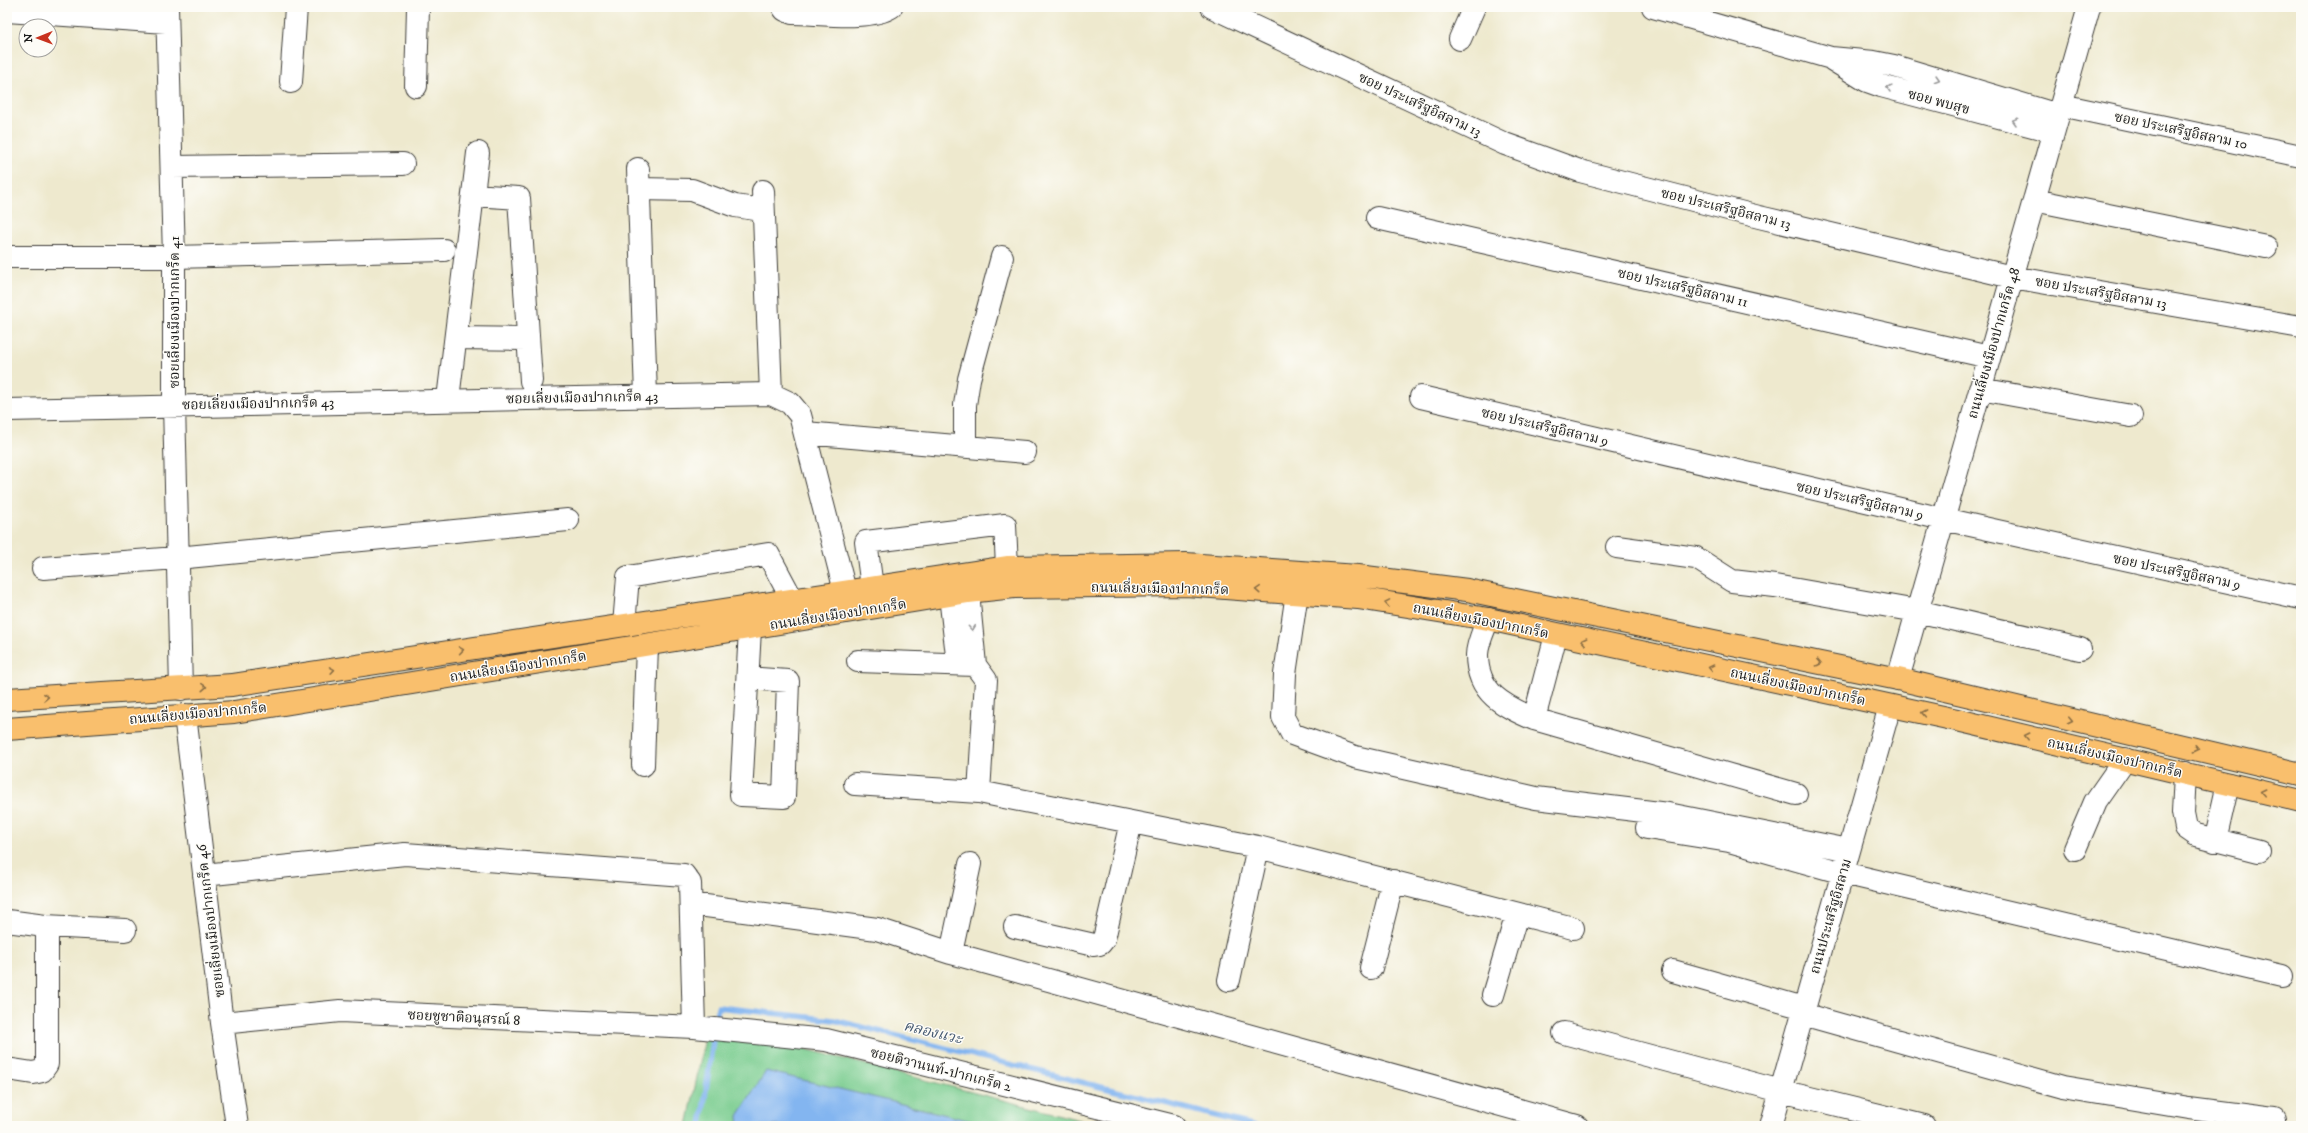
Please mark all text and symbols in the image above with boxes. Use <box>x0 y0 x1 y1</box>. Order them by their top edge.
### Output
north arrow <box>18 18 58 58</box>
text: N <box>22 34 36 43</box>
street label: ซอย ประเสริฐอิสลาม 13 <box>1355 69 1484 141</box>
one-way arrow <box>1933 74 1940 83</box>
one-way arrow <box>1886 84 1893 93</box>
street label: ซอย พบสุข <box>1906 85 1972 119</box>
street label: ซอย ประเสริฐอิสลาม 10 <box>2113 108 2249 154</box>
one-way arrow <box>2012 118 2018 126</box>
street label: ซอย ประเสริฐอิสลาม 13 <box>1659 184 1793 234</box>
street label: ซอยเลี่ยงเมืองปากเกร็ด 41 <box>164 236 184 388</box>
street label: ซอย ประเสริฐอิสลาม 11 <box>1616 264 1750 312</box>
street label: ถนนเลี่ยงเมืองปากเกร็ด 48 <box>1962 265 2024 421</box>
street label: ซอย ประเสริฐอิสลาม 13 <box>2034 273 2168 313</box>
street label: ซอยเลี่ยงเมืองปากเกร็ด 43 <box>506 386 658 408</box>
street label: ซอยเลี่ยงเมืองปากเกร็ด 43 <box>182 392 334 414</box>
street label: ซอย ประเสริฐอิสลาม 9 <box>1479 404 1610 450</box>
street label: ซอย ประเสริฐอิสลาม 9 <box>1794 478 1925 524</box>
street label: ซอย ประเสริฐอิสลาม 9 <box>2111 550 2242 594</box>
street label: ถนนเลี่ยงเมืองปากเกร็ด <box>1091 577 1229 599</box>
one-way arrow <box>1255 586 1261 595</box>
street label: ถนนเลี่ยงเมืองปากเกร็ด <box>768 593 908 635</box>
street label: ถนนเลี่ยงเมืองปากเกร็ด <box>1411 597 1551 643</box>
one-way arrow <box>1384 599 1390 607</box>
one-way arrow <box>967 625 976 631</box>
one-way arrow <box>1581 637 1587 645</box>
street label: ถนนเลี่ยงเมืองปากเกร็ด <box>448 645 588 687</box>
one-way arrow <box>458 646 464 655</box>
one-way arrow <box>1816 658 1822 666</box>
street label: ถนนเลี่ยงเมืองปากเกร็ด <box>1728 662 1868 710</box>
one-way arrow <box>1708 664 1714 672</box>
one-way arrow <box>329 666 335 675</box>
one-way arrow <box>201 683 207 692</box>
one-way arrow <box>43 692 49 701</box>
street label: ถนนเลี่ยงเมืองปากเกร็ด <box>128 697 268 729</box>
one-way arrow <box>1921 709 1927 718</box>
one-way arrow <box>2066 715 2073 723</box>
street label: ถนนเลี่ยงเมืองปากเกร็ด <box>2045 732 2185 782</box>
one-way arrow <box>2024 733 2031 741</box>
one-way arrow <box>2193 745 2199 753</box>
one-way arrow <box>2260 788 2266 796</box>
street label: ซอยเลี่ยงเมืองปากเกร็ด 46 <box>191 842 229 999</box>
street label: ถนนประเสริฐอิสลาม <box>1806 857 1856 976</box>
street label: ซอยชูชาติอนุสรณ์ 8 <box>407 1005 521 1030</box>
water label: คลองแวะ <box>902 1016 966 1049</box>
street label: ซอยติวานนท์-ปากเกร็ด 2 <box>868 1043 1014 1096</box>

